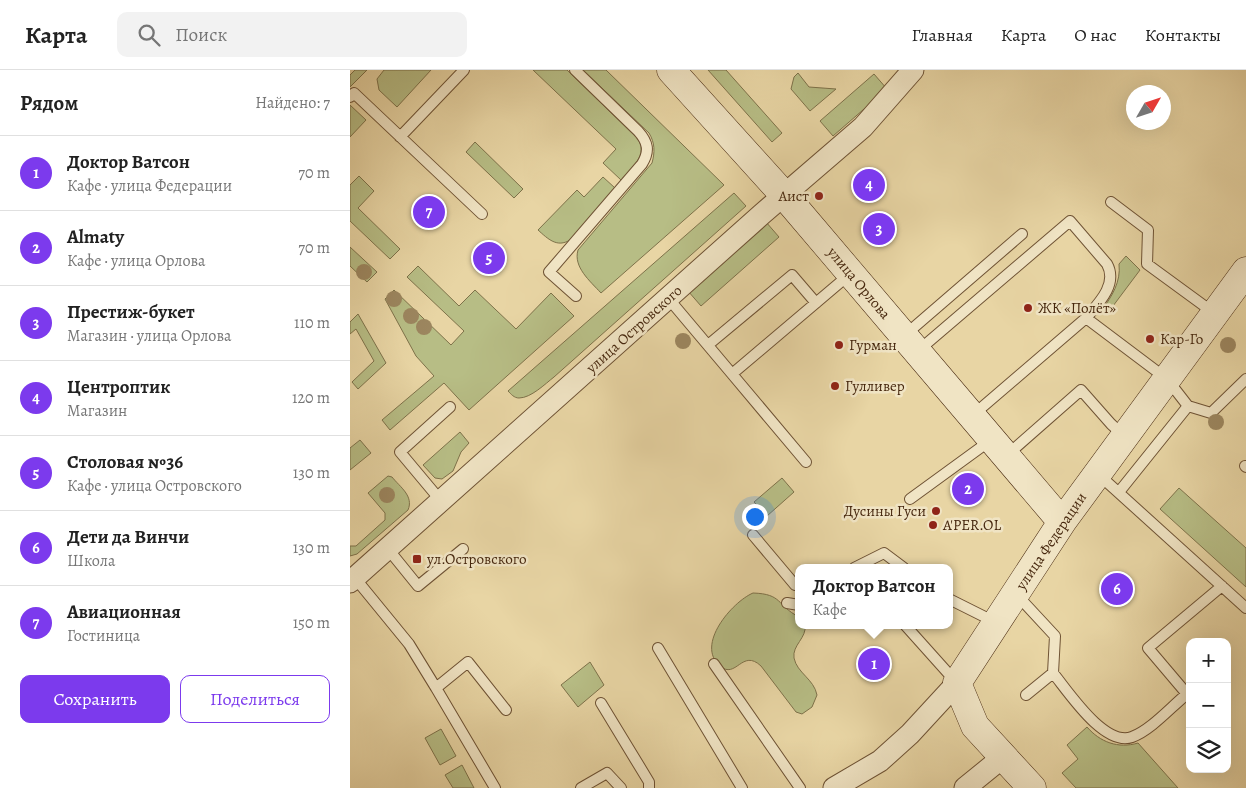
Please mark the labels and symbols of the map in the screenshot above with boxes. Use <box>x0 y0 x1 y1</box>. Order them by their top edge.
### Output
north arrow <box>1126 85 1171 130</box>
pin: 4 <box>853 166 885 204</box>
place label: Аист <box>778 186 809 206</box>
marker: Аист <box>813 190 825 202</box>
pin: 7 <box>413 193 445 231</box>
pin: 3 <box>863 210 895 248</box>
pin: 5 <box>473 239 505 277</box>
street label: улица Орлова <box>822 242 895 323</box>
street label: улица Островского <box>581 280 686 378</box>
place label: ЖК «Полёт» <box>1038 298 1117 318</box>
marker: ЖК «Полёт» <box>1022 302 1034 314</box>
place label: Кар-Го <box>1160 329 1203 349</box>
marker: Кар-Го <box>1144 333 1156 345</box>
place label: Гурман <box>849 335 897 355</box>
marker: Гурман <box>833 339 845 351</box>
place label: Гулливер <box>845 376 905 396</box>
marker: Гулливер <box>829 380 841 392</box>
pin: 2 <box>952 470 984 508</box>
street label: улица Федерации <box>1010 488 1091 595</box>
place label: Дусины Гуси <box>844 501 926 521</box>
your location <box>742 504 768 530</box>
marker: Дусины Гуси <box>930 505 942 517</box>
place label: A'PER.OL <box>942 515 1001 535</box>
marker: A'PER.OL <box>927 519 939 531</box>
place label: ул.Островского <box>426 549 527 569</box>
marker: ул.Островского <box>411 553 423 565</box>
pin: 6 <box>1101 570 1133 608</box>
pin: 1 <box>858 645 890 683</box>

